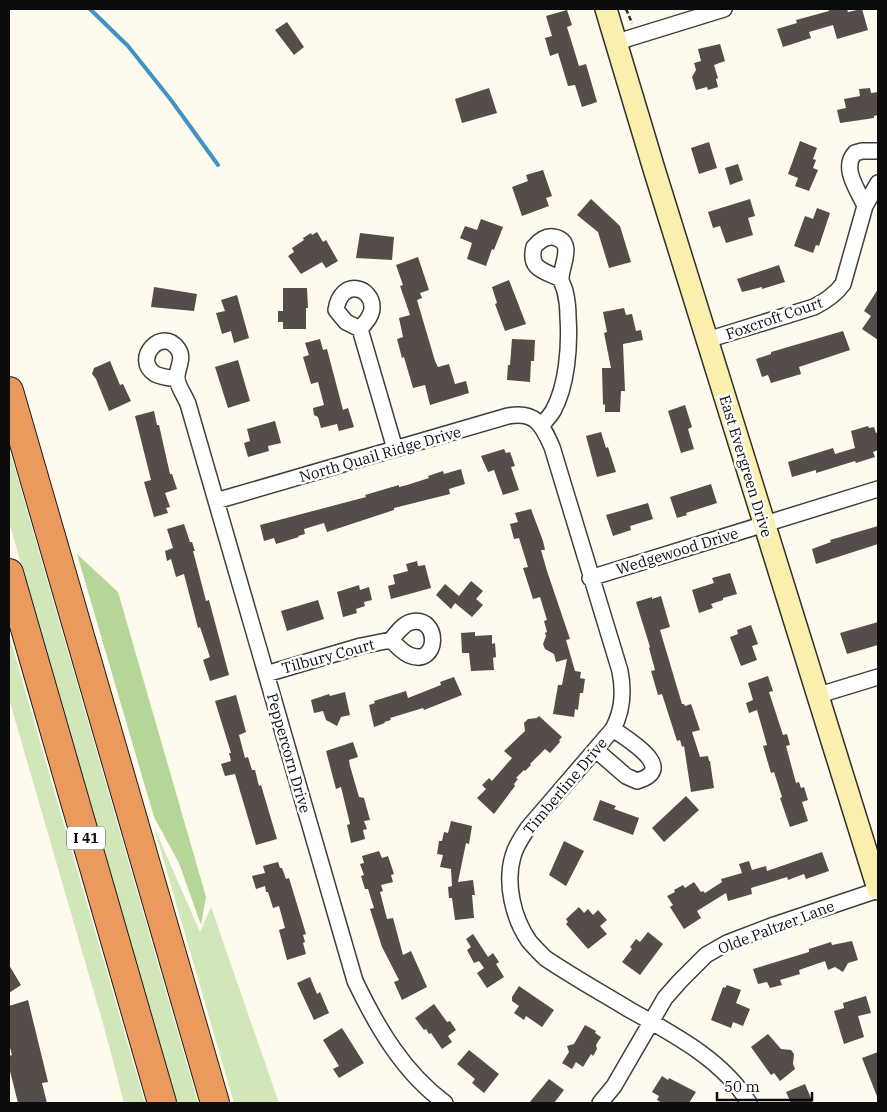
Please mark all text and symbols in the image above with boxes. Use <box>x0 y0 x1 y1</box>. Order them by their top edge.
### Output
street label: Foxcroft Court <box>723 293 825 343</box>
street label: East Evergreen Drive <box>715 393 777 539</box>
street label: North Quail Ridge Drive <box>297 422 463 486</box>
street label: Wedgewood Drive <box>614 523 740 579</box>
street label: Tilbury Court <box>280 634 376 678</box>
street label: Peppercorn Drive <box>263 691 315 815</box>
street label: Timberline Drive <box>519 734 611 838</box>
road number: I 41 <box>67 826 105 850</box>
street label: Olde Paltzer Lane <box>715 896 837 958</box>
scale bar <box>717 1070 812 1102</box>
text: 50 m <box>724 1077 760 1096</box>

